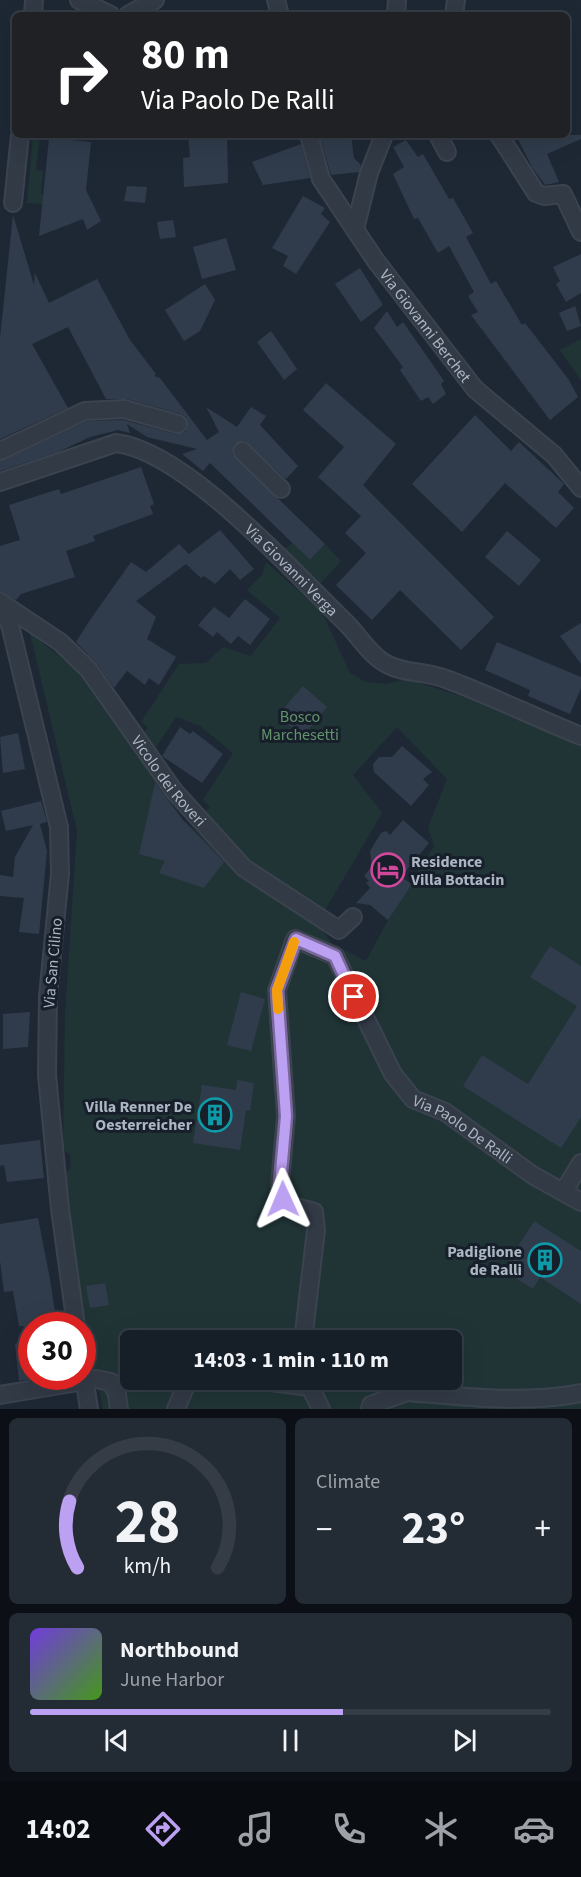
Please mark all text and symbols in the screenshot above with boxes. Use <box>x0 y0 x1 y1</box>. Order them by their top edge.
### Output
text: 80 m <box>141 25 230 85</box>
icon: right <box>42 36 120 114</box>
text: Via Paolo De Ralli <box>141 81 335 120</box>
street label: Via Giovanni Berchet <box>374 265 476 388</box>
street label: Via Giovanni Verga <box>240 519 343 621</box>
park label: Bosco Marchesetti <box>261 706 339 746</box>
street label: Vicolo dei Roveri <box>126 731 211 832</box>
place label: Residence Villa Bottacin <box>410 851 504 891</box>
hotel icon: Residence Villa Bottacin <box>370 852 406 888</box>
street label: Via San Cilino <box>38 917 68 1009</box>
pin <box>328 971 379 1022</box>
icon: arrive <box>337 980 370 1013</box>
street label: Via Paolo De Ralli <box>409 1090 517 1169</box>
place label: Villa Renner De Oesterreicher <box>84 1096 193 1136</box>
building icon: Villa Renner De Oesterreicher <box>197 1097 233 1133</box>
position arrow <box>251 1167 315 1231</box>
place label: Padiglione de Ralli <box>447 1241 522 1281</box>
building icon: Padiglione de Ralli <box>527 1242 563 1278</box>
speed limit sign: 30 <box>18 1312 96 1390</box>
text: 14:03 · 1 min · 110 m <box>193 1344 389 1376</box>
text: Climate <box>316 1468 380 1496</box>
text: 28 <box>115 1478 180 1567</box>
text: 23° <box>402 1497 465 1561</box>
text: − <box>316 1506 332 1553</box>
text: + <box>535 1506 551 1553</box>
text: km/h <box>124 1551 171 1582</box>
text: Northbound <box>120 1634 239 1666</box>
text: June Harbor <box>120 1666 224 1694</box>
icon: previous <box>100 1724 133 1757</box>
icon: pause <box>274 1724 307 1757</box>
icon: next <box>448 1724 481 1757</box>
icon: directions <box>142 1808 184 1850</box>
icon: music <box>235 1808 277 1850</box>
icon: phone <box>328 1808 370 1850</box>
icon: climate <box>420 1808 462 1850</box>
icon: car <box>513 1808 555 1850</box>
text: 14:02 <box>25 1810 91 1849</box>

